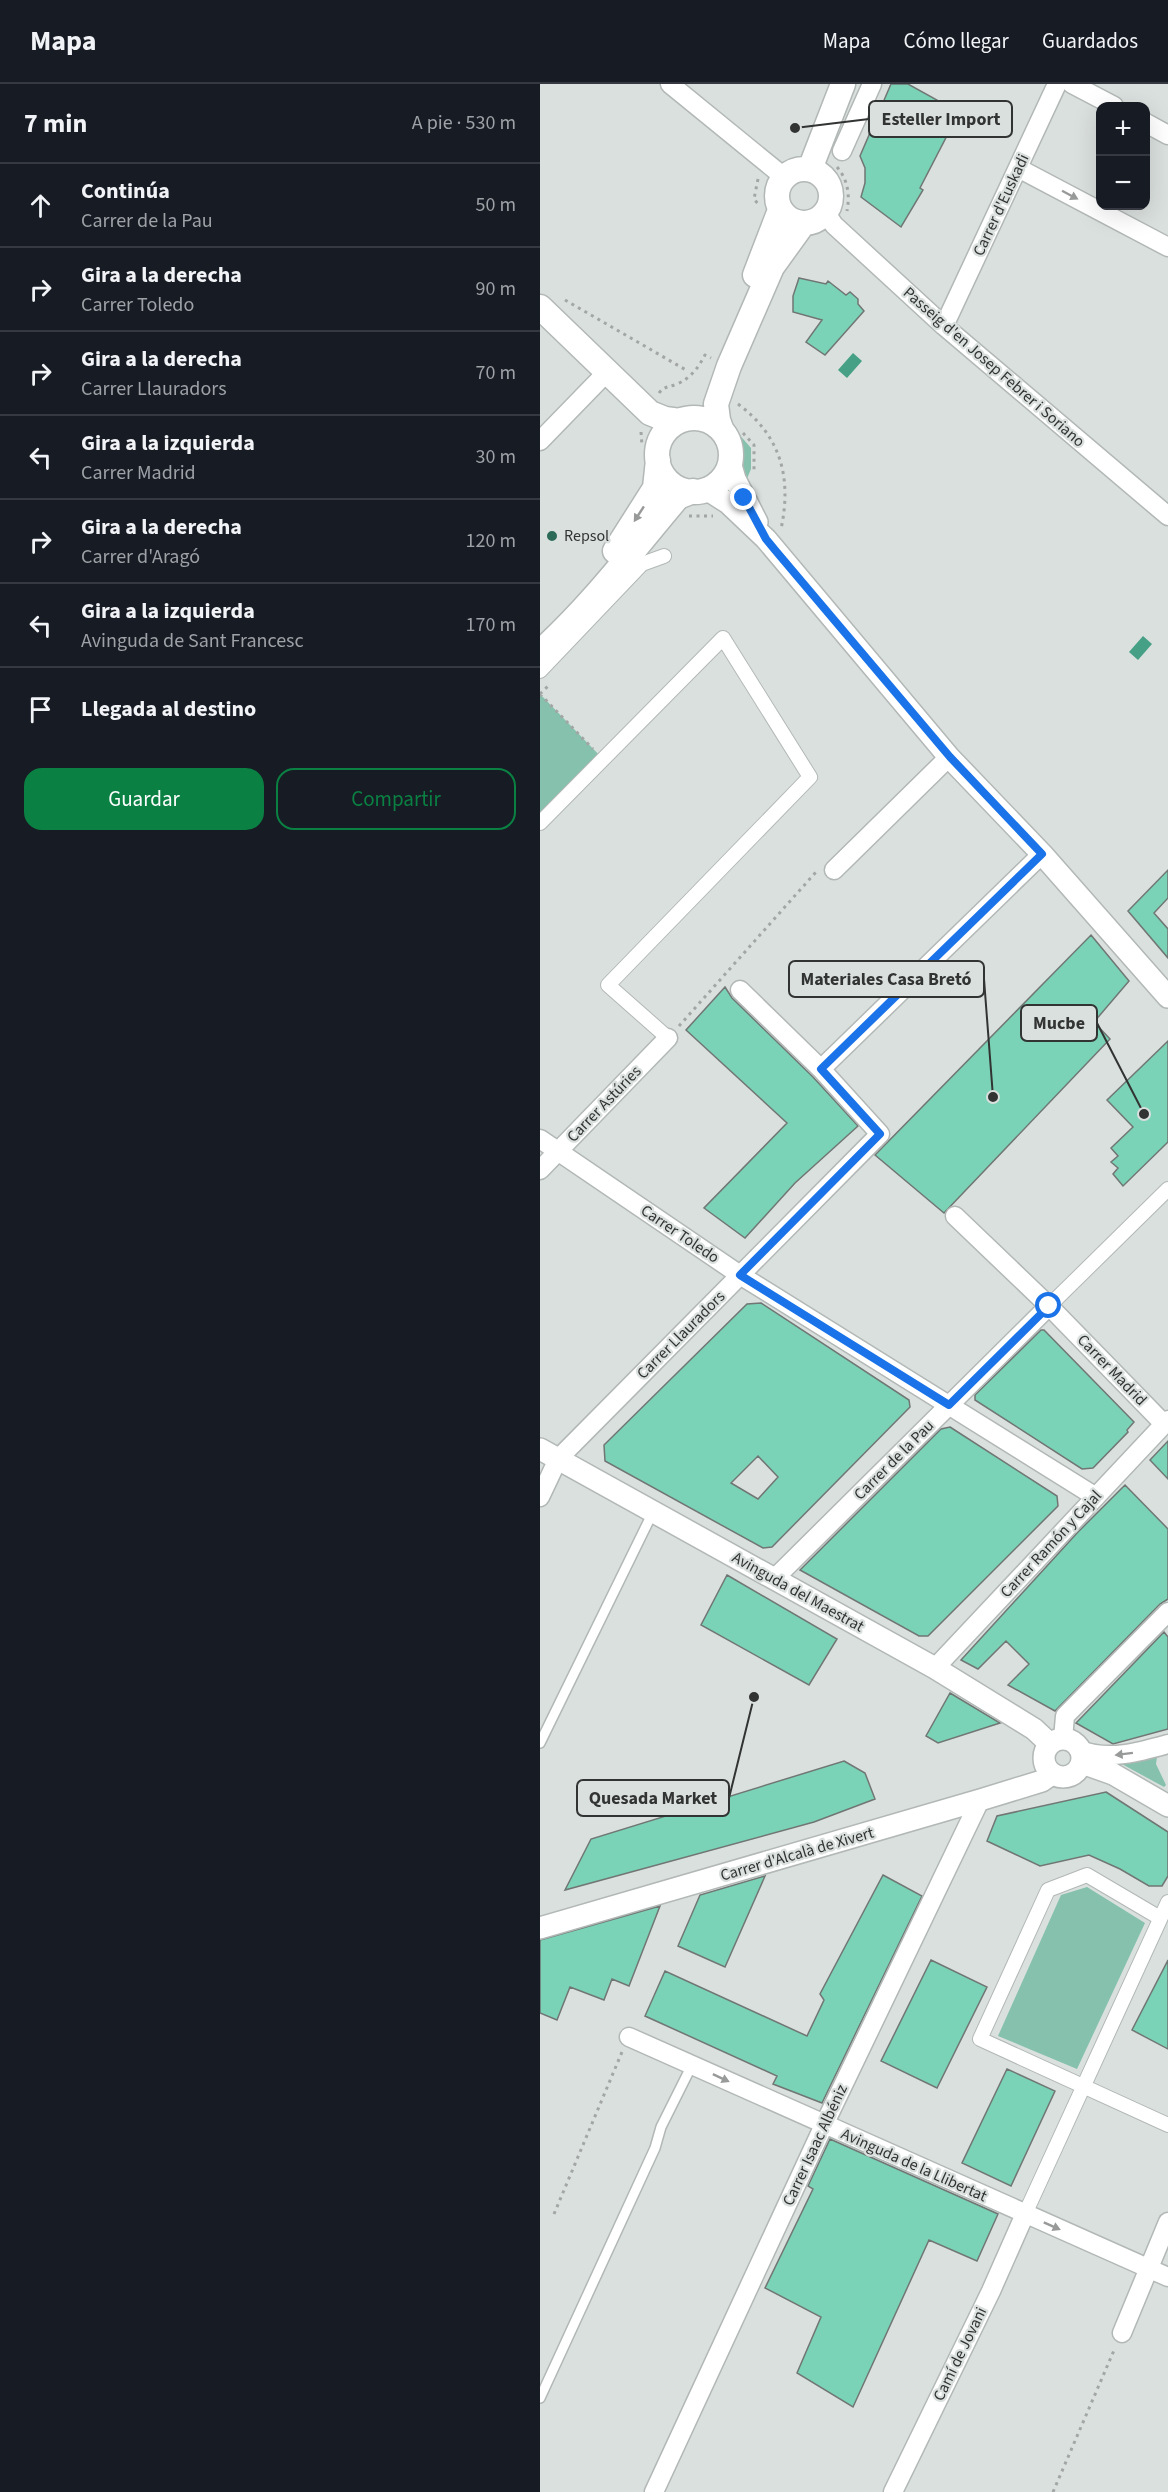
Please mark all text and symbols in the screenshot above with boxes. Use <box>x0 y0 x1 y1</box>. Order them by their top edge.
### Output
text: Mapa <box>30 21 97 61</box>
text: Mapa <box>823 26 871 56</box>
text: Cómo llegar <box>904 26 1009 56</box>
text: Guardados <box>1042 26 1138 56</box>
callout: Esteller Import <box>869 101 1012 137</box>
map controls <box>1096 102 1150 210</box>
button: + <box>1096 102 1150 156</box>
text: 7 min <box>24 105 87 142</box>
text: Esteller Import <box>882 107 1001 132</box>
text: A pie · 530 m <box>412 109 516 137</box>
street label: Carrer d'Euskadi <box>968 150 1034 260</box>
button: − <box>1096 156 1150 210</box>
text: Continúa <box>81 175 170 207</box>
icon: ahead <box>24 189 57 222</box>
one-way arrow <box>1062 190 1079 200</box>
text: 50 m <box>476 191 516 219</box>
text: Carrer de la Pau <box>81 207 213 235</box>
text: Gira a la derecha <box>81 259 242 291</box>
icon: right <box>24 273 57 306</box>
text: 90 m <box>476 275 516 303</box>
street label: Passeig d'en Josep Febrer i Soriano <box>898 282 1090 452</box>
text: Carrer Toledo <box>81 291 194 319</box>
text: Gira a la derecha <box>81 343 242 375</box>
icon: right <box>24 357 57 390</box>
text: 70 m <box>476 359 516 387</box>
text: Carrer Llauradors <box>81 375 227 403</box>
text: Gira a la izquierda <box>81 427 255 459</box>
icon: left <box>24 441 57 474</box>
text: 30 m <box>476 443 516 471</box>
text: Carrer Madrid <box>81 459 196 487</box>
route end <box>730 484 756 510</box>
one-way arrow <box>634 506 645 522</box>
text: Gira a la derecha <box>81 511 242 543</box>
icon: right <box>24 525 57 558</box>
place label: Repsol <box>564 525 609 547</box>
text: 120 m <box>466 527 516 555</box>
marker: Repsol <box>545 529 559 543</box>
text: Carrer d'Aragó <box>81 543 200 571</box>
text: Gira a la izquierda <box>81 595 255 627</box>
icon: left <box>24 609 57 642</box>
text: 170 m <box>466 611 516 639</box>
text: Avinguda de Sant Francesc <box>81 627 304 655</box>
icon: arrive <box>24 693 57 726</box>
text: Llegada al destino <box>81 693 256 725</box>
button: Guardar <box>24 768 264 830</box>
button: Compartir <box>276 768 516 830</box>
callout: Materiales Casa Bretó <box>789 961 984 997</box>
text: Materiales Casa Bretó <box>800 967 972 992</box>
callout: Mucbe <box>1021 1005 1097 1041</box>
text: Mucbe <box>1033 1011 1085 1036</box>
street label: Carrer Astúries <box>562 1061 646 1147</box>
street label: Carrer Toledo <box>636 1200 724 1268</box>
street label: Carrer Llauradors <box>632 1286 730 1384</box>
route start <box>1035 1292 1061 1318</box>
street label: Carrer Madrid <box>1072 1329 1152 1411</box>
street label: Carrer de la Pau <box>849 1415 939 1505</box>
street label: Carrer Ramón y Cajal <box>995 1485 1107 1603</box>
street label: Avinguda del Maestrat <box>728 1547 868 1638</box>
one-way arrow <box>1115 1749 1134 1759</box>
callout: Quesada Market <box>577 1780 729 1816</box>
text: Quesada Market <box>589 1786 717 1811</box>
street label: Carrer d'Alcalà de Xivert <box>718 1821 877 1886</box>
one-way arrow <box>712 2073 730 2083</box>
street label: Carrer Isaac Albéniz <box>777 2081 853 2209</box>
street label: Avinguda de la Llibertat <box>838 2123 991 2207</box>
one-way arrow <box>1043 2222 1061 2231</box>
street label: Camí de Jovani <box>928 2303 992 2405</box>

